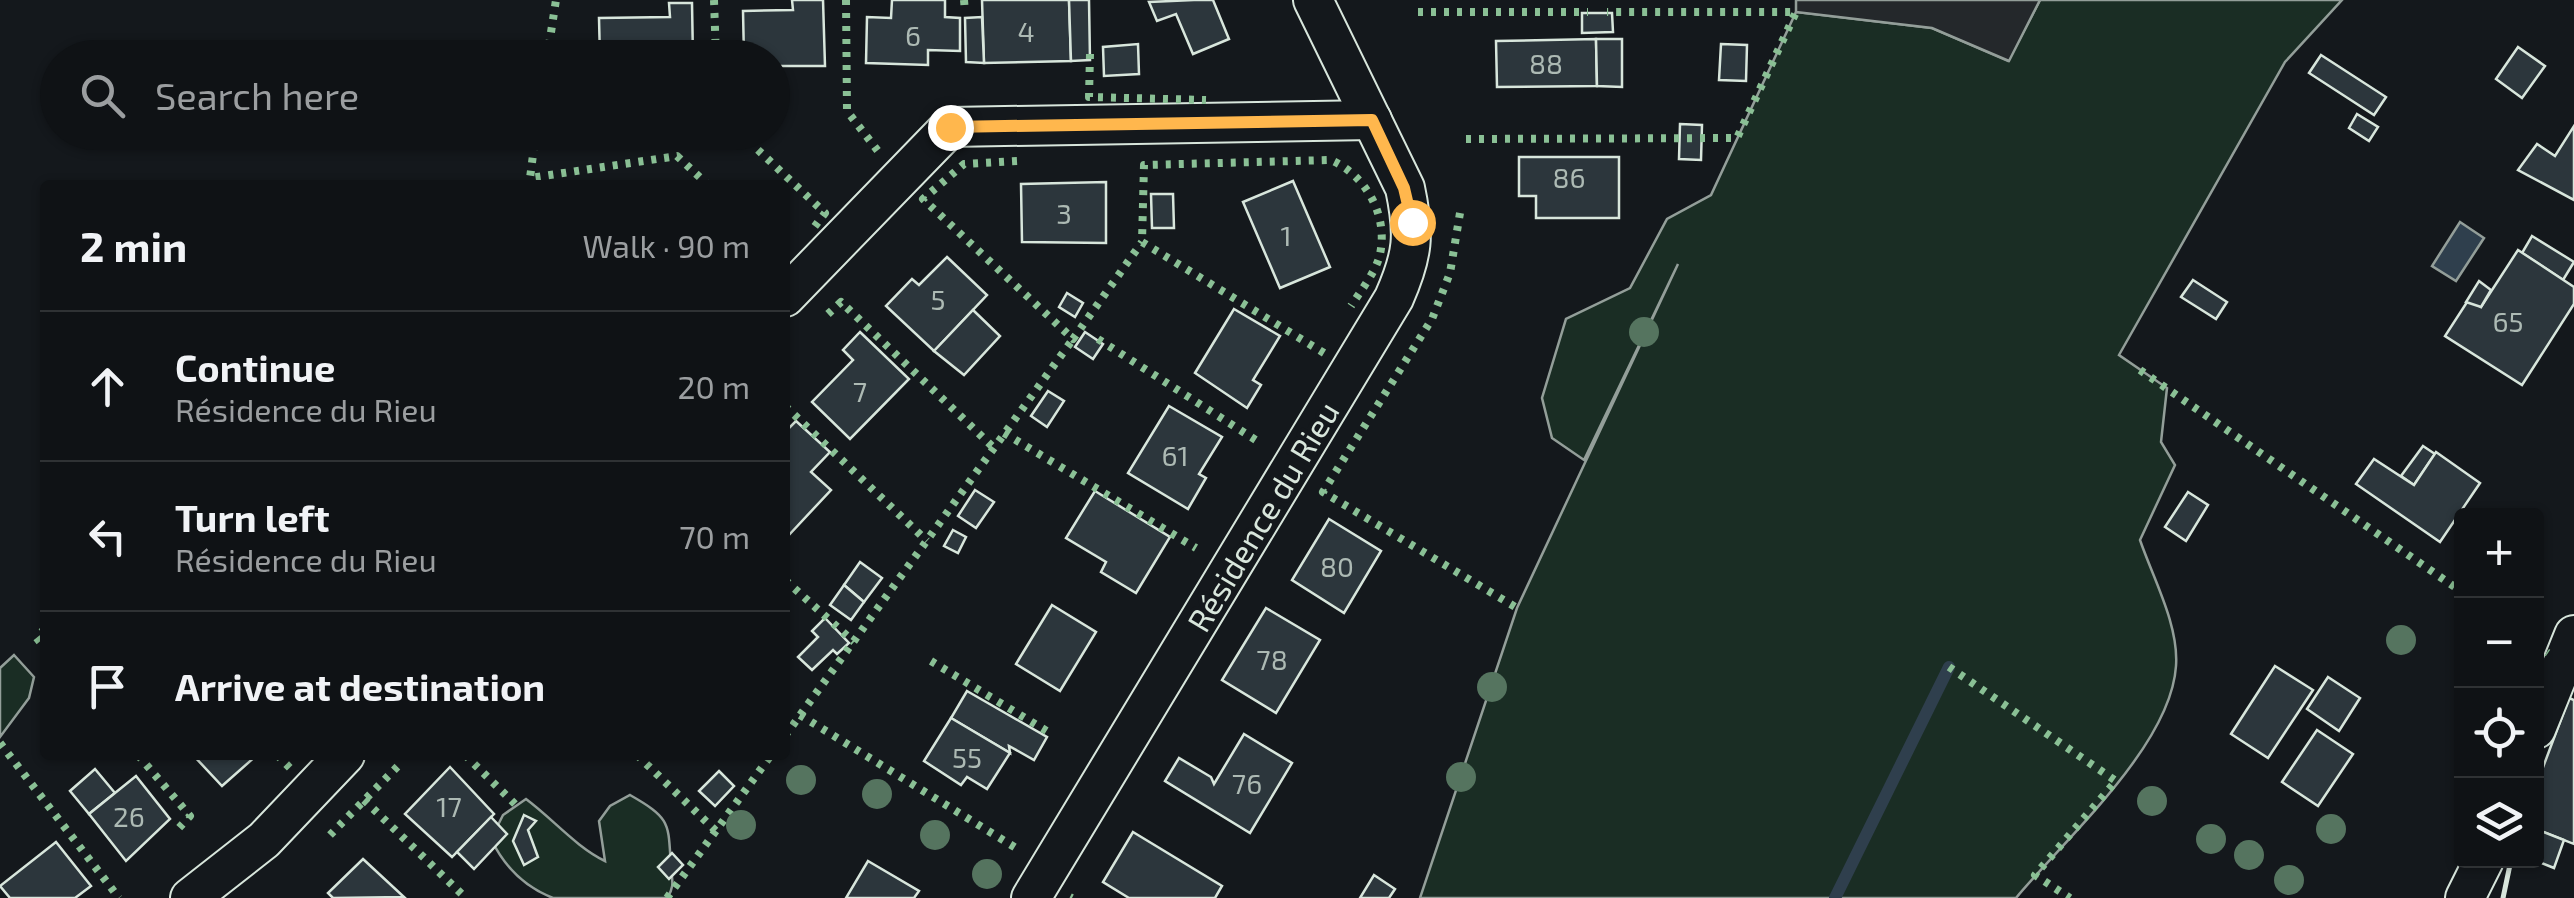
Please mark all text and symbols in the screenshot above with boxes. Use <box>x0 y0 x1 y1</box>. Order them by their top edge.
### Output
house number: 4 <box>1017 14 1035 48</box>
house number: 6 <box>905 18 921 52</box>
search box <box>40 40 790 150</box>
house number: 88 <box>1529 46 1563 80</box>
icon: search <box>75 68 130 123</box>
text: Search here <box>155 72 359 118</box>
route end <box>928 105 974 151</box>
house number: 86 <box>1552 160 1586 194</box>
house number: 3 <box>1056 196 1072 230</box>
route start <box>1390 200 1436 246</box>
house number: 1 <box>1280 218 1292 252</box>
text: 2 min <box>80 220 187 270</box>
text: Walk · 90 m <box>582 226 750 264</box>
house number: 5 <box>930 282 946 316</box>
house number: 65 <box>2492 304 2524 338</box>
text: Continue <box>175 344 335 390</box>
icon: ahead <box>80 359 135 414</box>
text: 20 m <box>678 367 750 405</box>
house number: 7 <box>853 374 867 408</box>
text: Résidence du Rieu <box>175 390 437 428</box>
street label: Résidence du Rieu <box>1178 394 1346 638</box>
house number: 61 <box>1161 438 1189 472</box>
text: Turn left <box>175 494 330 540</box>
map controls <box>2454 508 2544 868</box>
button: + <box>2454 508 2544 598</box>
icon: left <box>80 509 135 564</box>
text: 70 m <box>679 517 750 555</box>
text: Résidence du Rieu <box>175 540 437 578</box>
house number: 80 <box>1320 549 1354 583</box>
button: − <box>2454 598 2544 688</box>
house number: 78 <box>1256 642 1288 676</box>
icon: arrive <box>80 659 135 714</box>
text: Arrive at destination <box>175 663 545 709</box>
button: locate <box>2454 688 2544 778</box>
house number: 55 <box>952 740 982 774</box>
house number: 76 <box>1232 766 1262 800</box>
button: layers <box>2454 778 2544 868</box>
house number: 17 <box>436 789 462 823</box>
house number: 26 <box>113 799 145 833</box>

